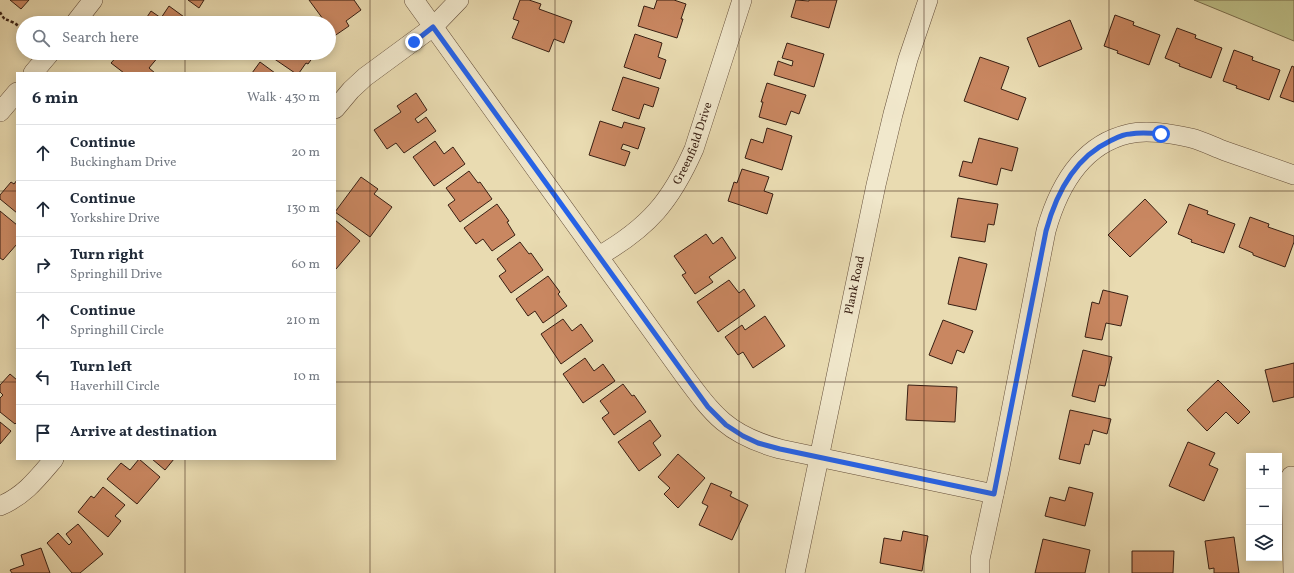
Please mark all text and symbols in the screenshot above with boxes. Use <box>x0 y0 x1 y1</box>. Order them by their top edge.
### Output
search box <box>16 16 336 60</box>
icon: search <box>30 27 52 49</box>
text: Search here <box>62 28 139 49</box>
route end <box>405 33 423 51</box>
text: 6 min <box>32 87 78 110</box>
text: Walk · 430 m <box>247 89 320 107</box>
street label: Greenfield Drive <box>669 100 717 188</box>
route start <box>1152 125 1170 143</box>
text: Continue <box>70 133 135 154</box>
icon: ahead <box>32 142 54 164</box>
text: 20 m <box>291 144 320 162</box>
text: Buckingham Drive <box>70 154 176 172</box>
text: Continue <box>70 189 135 210</box>
icon: ahead <box>32 198 54 220</box>
text: 130 m <box>287 200 320 218</box>
text: Yorkshire Drive <box>70 210 160 228</box>
text: Turn right <box>70 245 144 266</box>
icon: right <box>32 254 54 276</box>
street label: Plank Road <box>841 254 869 316</box>
text: 60 m <box>292 256 320 274</box>
text: Springhill Drive <box>70 266 162 284</box>
text: Continue <box>70 301 135 322</box>
icon: ahead <box>32 310 54 332</box>
text: 210 m <box>286 312 320 330</box>
text: Springhill Circle <box>70 322 164 340</box>
text: Turn left <box>70 357 132 378</box>
icon: left <box>32 366 54 388</box>
text: 10 m <box>293 368 320 386</box>
text: Haverhill Circle <box>70 378 160 396</box>
icon: arrive <box>32 422 54 444</box>
text: Arrive at destination <box>70 422 217 443</box>
map controls <box>1246 453 1282 561</box>
button: + <box>1246 453 1282 489</box>
button: − <box>1246 489 1282 525</box>
button: layers <box>1246 525 1282 561</box>

